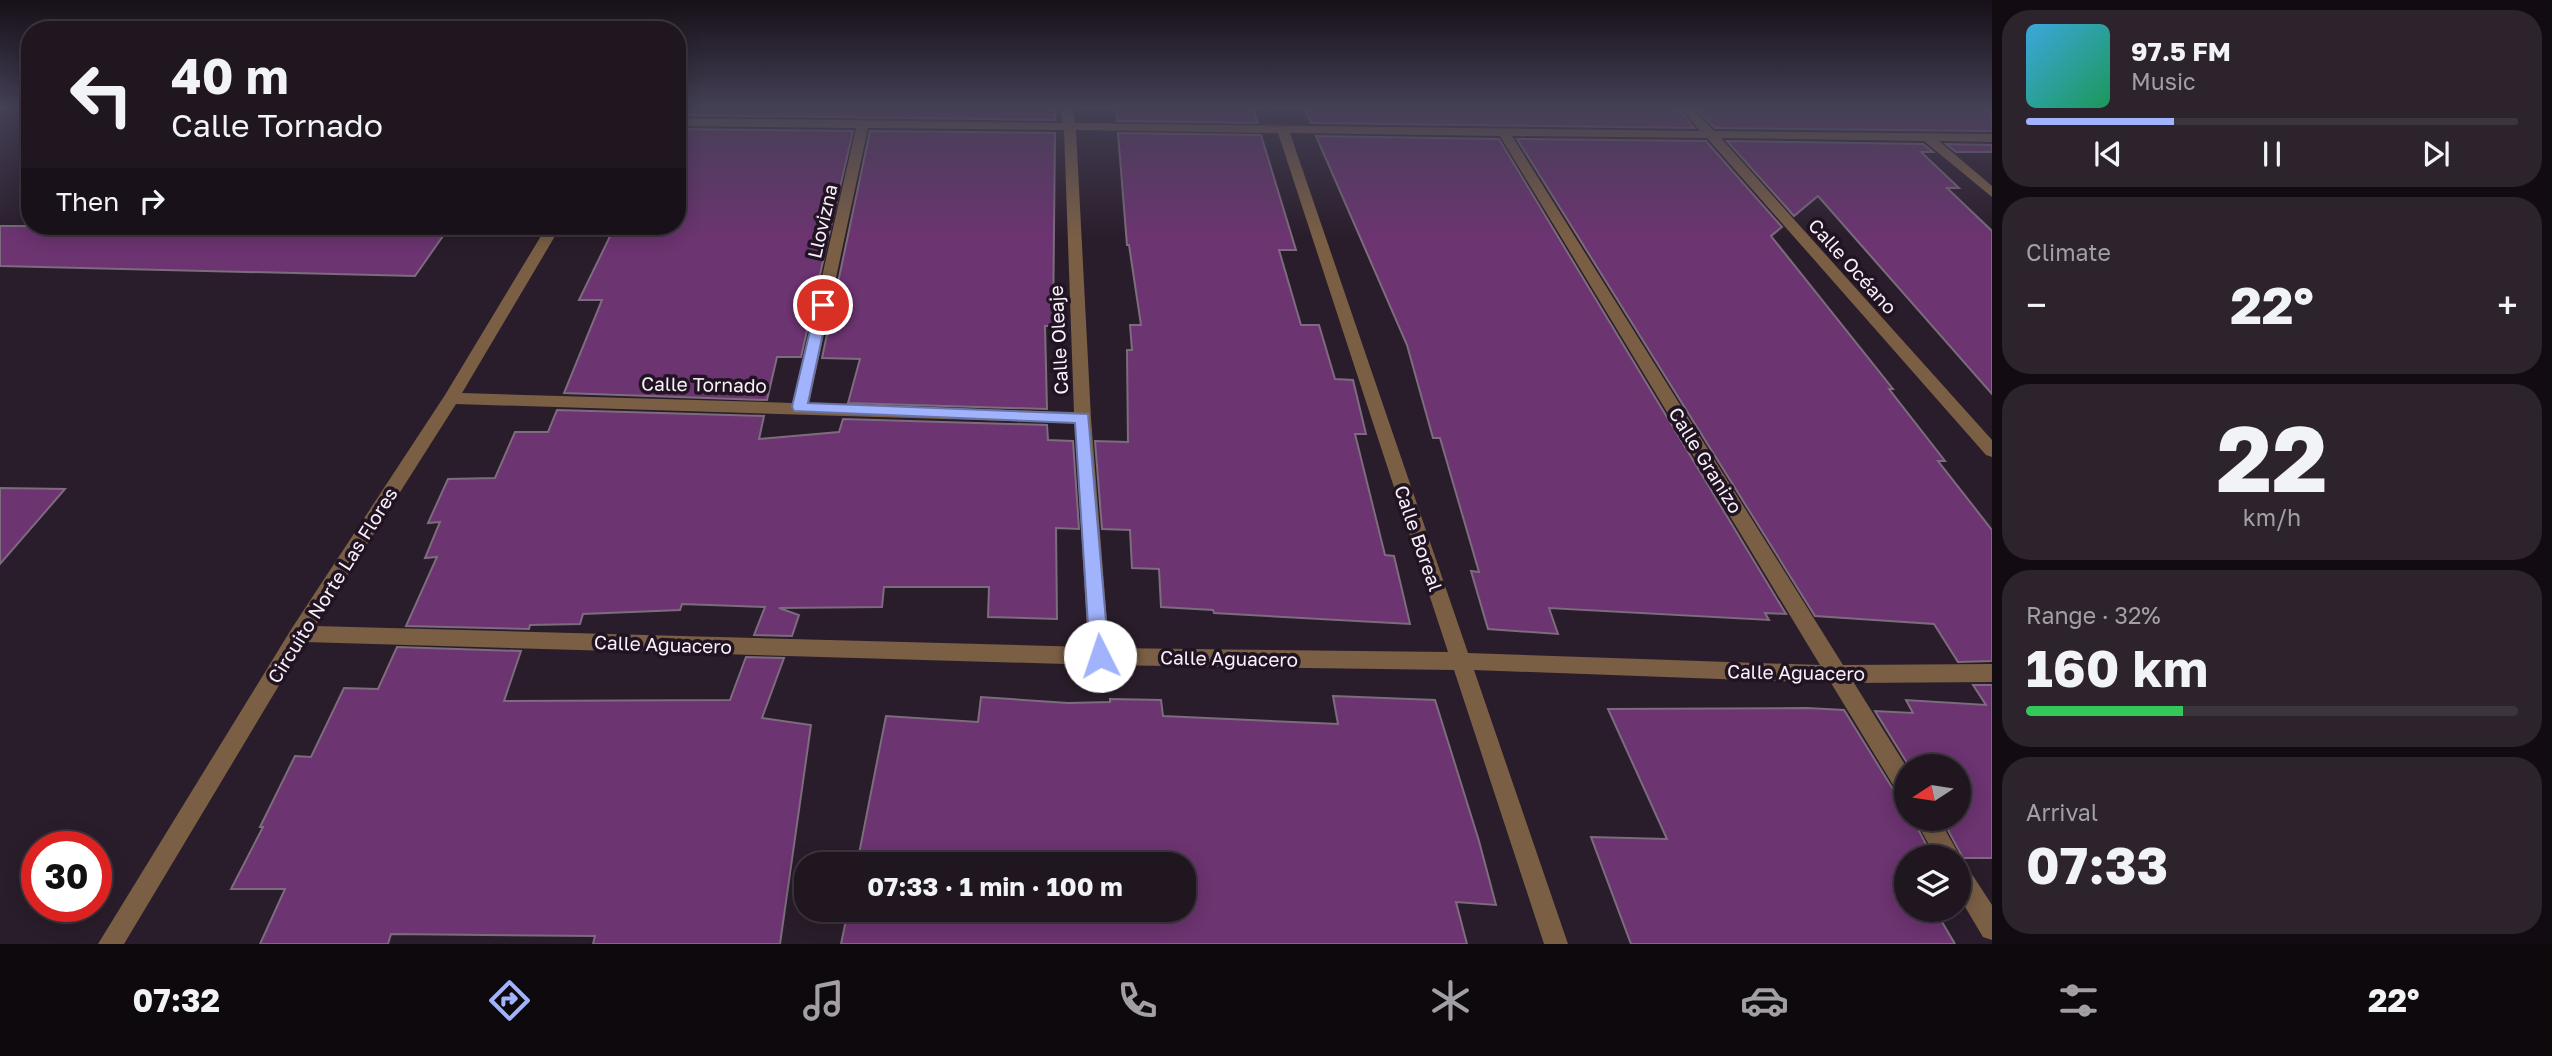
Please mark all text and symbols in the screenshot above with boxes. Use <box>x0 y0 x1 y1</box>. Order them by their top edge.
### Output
text: 97.5 FM <box>2131 36 2231 67</box>
text: 40 m <box>171 46 289 105</box>
icon: left <box>56 49 147 140</box>
text: Music <box>2131 67 2196 95</box>
text: Calle Tornado <box>171 106 383 144</box>
icon: previous <box>2089 135 2127 173</box>
icon: pause <box>2253 135 2291 173</box>
icon: next <box>2417 135 2455 173</box>
icon: right <box>133 182 171 220</box>
street label: Llovizna <box>802 182 842 260</box>
text: Then <box>56 186 119 217</box>
street label: Calle Océano <box>1804 213 1902 319</box>
text: Climate <box>2026 238 2111 266</box>
text: 22° <box>2230 273 2314 335</box>
pin <box>793 275 853 335</box>
text: − <box>2026 282 2047 327</box>
text: + <box>2497 282 2518 327</box>
street label: Calle Oleaje <box>1044 285 1072 395</box>
icon: arrive <box>804 286 842 324</box>
street label: Calle Tornado <box>641 371 767 397</box>
street label: Calle Granizo <box>1664 403 1748 517</box>
text: 22 <box>2216 403 2328 512</box>
street label: Calle Boreal <box>1390 482 1448 594</box>
street label: Circuito Norte Las Flores <box>262 483 402 687</box>
text: km/h <box>2243 503 2301 531</box>
text: Range · 32% <box>2026 601 2161 629</box>
position arrow <box>1063 619 1137 693</box>
street label: Calle Aguacero <box>594 630 732 658</box>
text: 160 km <box>2026 636 2208 698</box>
street label: Calle Aguacero <box>1160 645 1298 671</box>
street label: Calle Aguacero <box>1727 659 1865 685</box>
north arrow <box>1894 754 1970 831</box>
map controls <box>1894 754 1971 922</box>
text: Arrival <box>2026 798 2098 826</box>
speed limit sign: 30 <box>21 831 112 922</box>
text: 07:33 <box>2026 833 2168 895</box>
button: layers <box>1894 845 1971 922</box>
text: 07:33 · 1 min · 100 m <box>867 871 1123 902</box>
icon: directions <box>485 976 534 1025</box>
icon: music <box>799 976 848 1025</box>
icon: phone <box>1113 976 1162 1025</box>
icon: climate <box>1426 976 1475 1025</box>
icon: car <box>1740 976 1789 1025</box>
icon: filters <box>2054 976 2103 1025</box>
text: 07:32 <box>132 981 220 1019</box>
text: 22° <box>2368 981 2420 1019</box>

